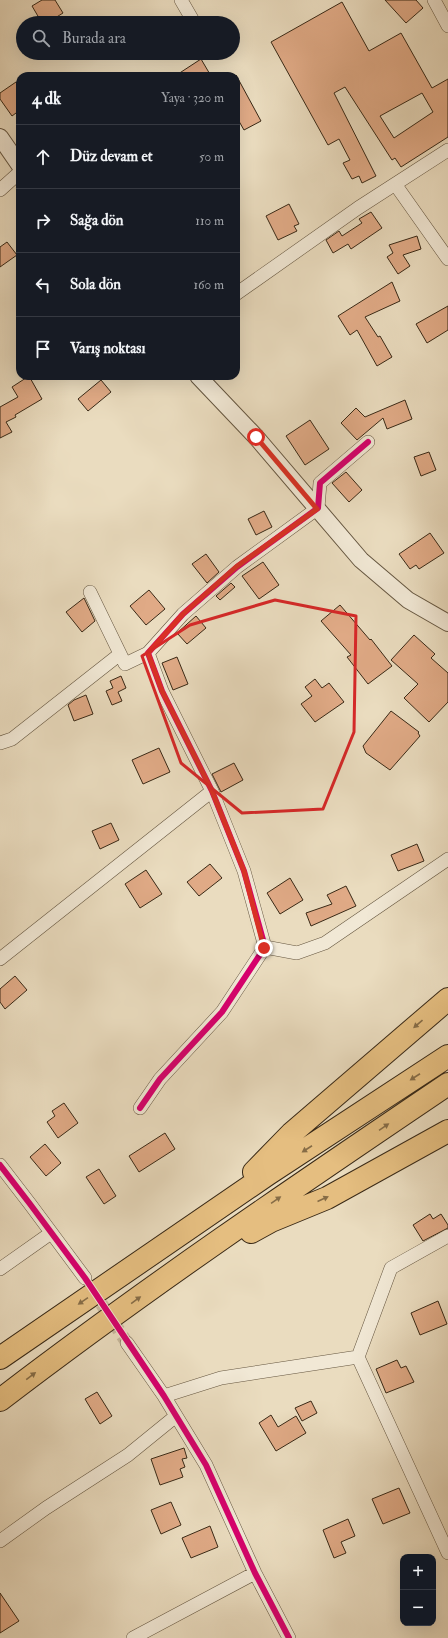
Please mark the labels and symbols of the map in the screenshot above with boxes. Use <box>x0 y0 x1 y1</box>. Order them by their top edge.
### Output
route start <box>247 428 265 446</box>
route end <box>255 939 273 957</box>
one-way arrow <box>412 1019 423 1028</box>
one-way arrow <box>410 1073 420 1081</box>
one-way arrow <box>379 1123 389 1131</box>
one-way arrow <box>301 1145 312 1152</box>
one-way arrow <box>271 1196 282 1204</box>
one-way arrow <box>318 1196 329 1202</box>
one-way arrow <box>131 1296 141 1304</box>
one-way arrow <box>78 1297 89 1304</box>
one-way arrow <box>26 1372 36 1380</box>

